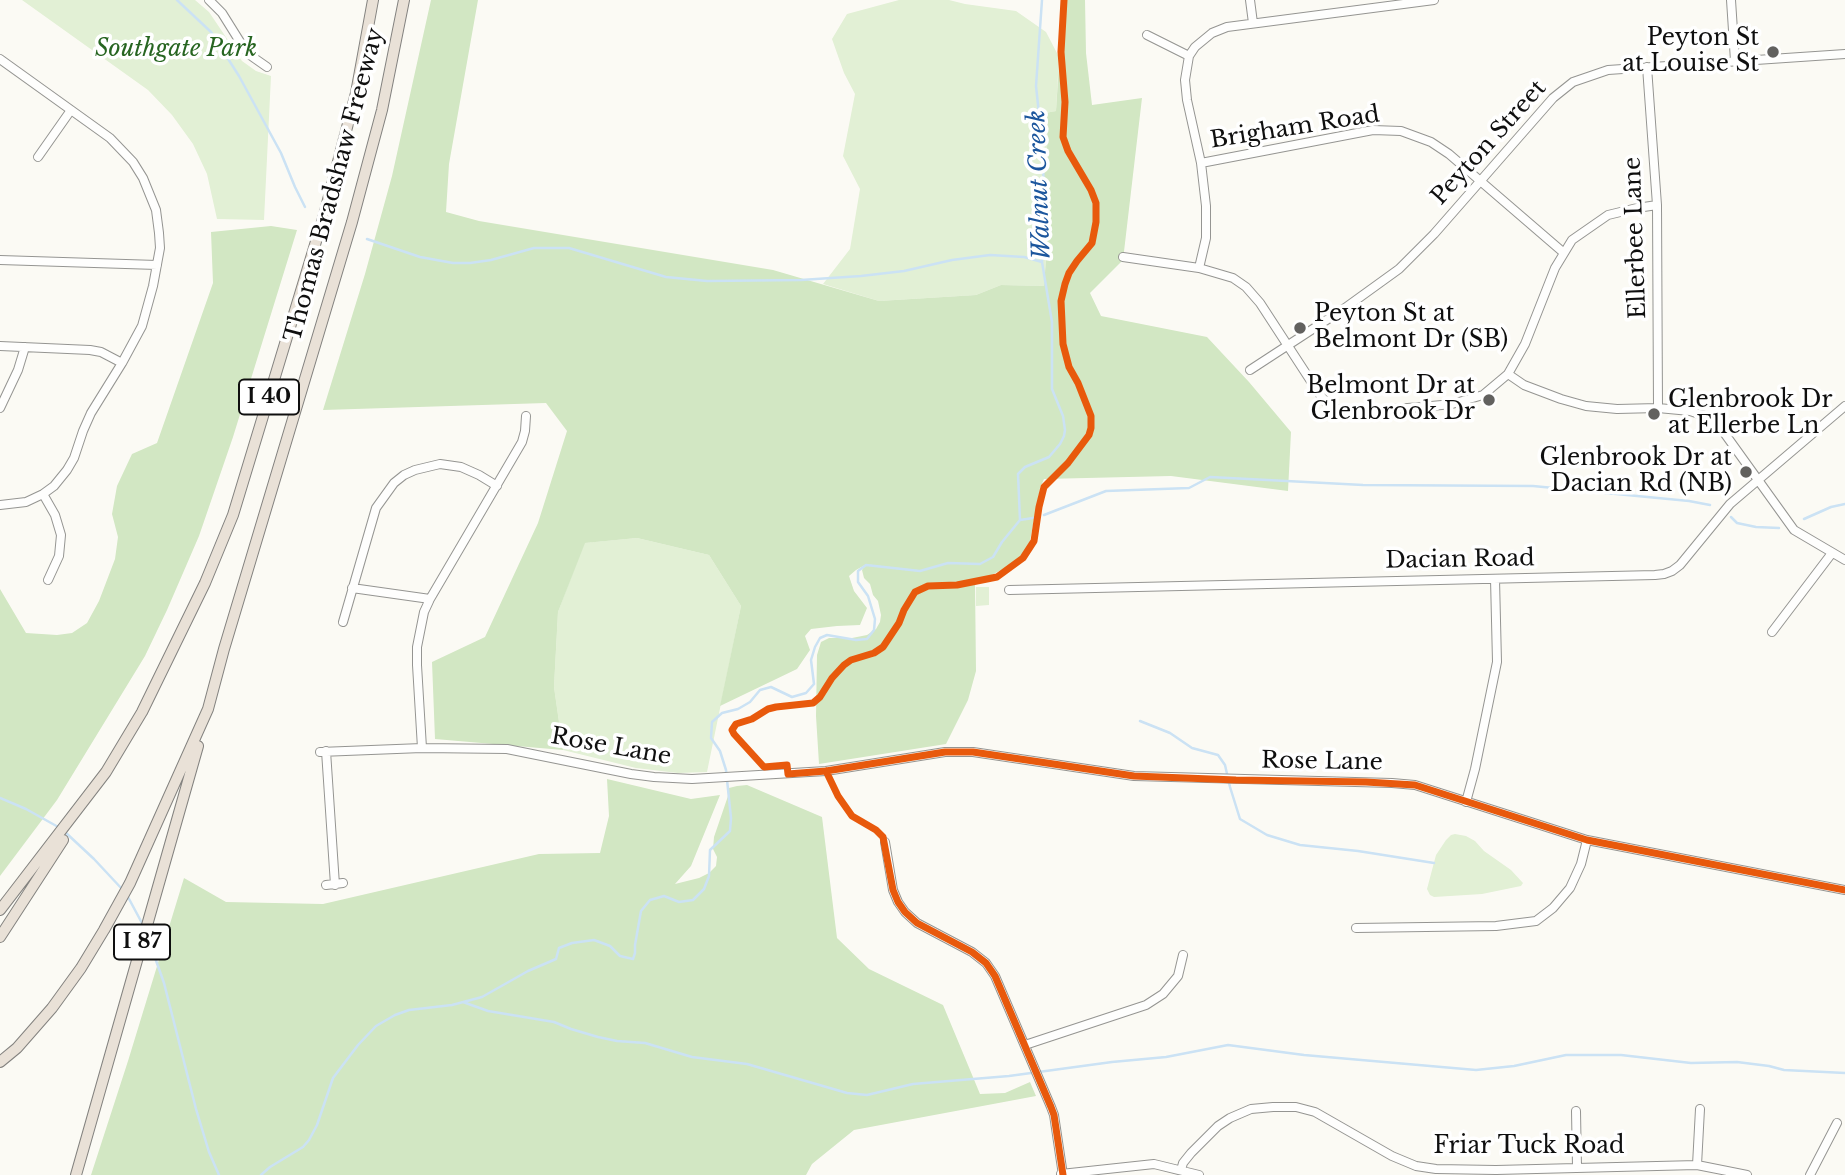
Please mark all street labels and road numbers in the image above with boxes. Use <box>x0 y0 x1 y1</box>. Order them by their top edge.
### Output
street label: Thomas Bradshaw Freeway <box>280 25 390 345</box>
street label: Peyton Street <box>1426 75 1552 211</box>
street label: Brigham Road <box>1208 101 1382 155</box>
street label: Ellerbee Lane <box>1619 156 1653 320</box>
road number: I 40 <box>239 380 299 414</box>
street label: Dacian Road <box>1385 545 1535 575</box>
street label: Rose Lane <box>549 723 673 771</box>
street label: Rose Lane <box>1261 747 1383 777</box>
road number: I 87 <box>114 925 170 960</box>
street label: Friar Tuck Road <box>1433 1133 1625 1161</box>

